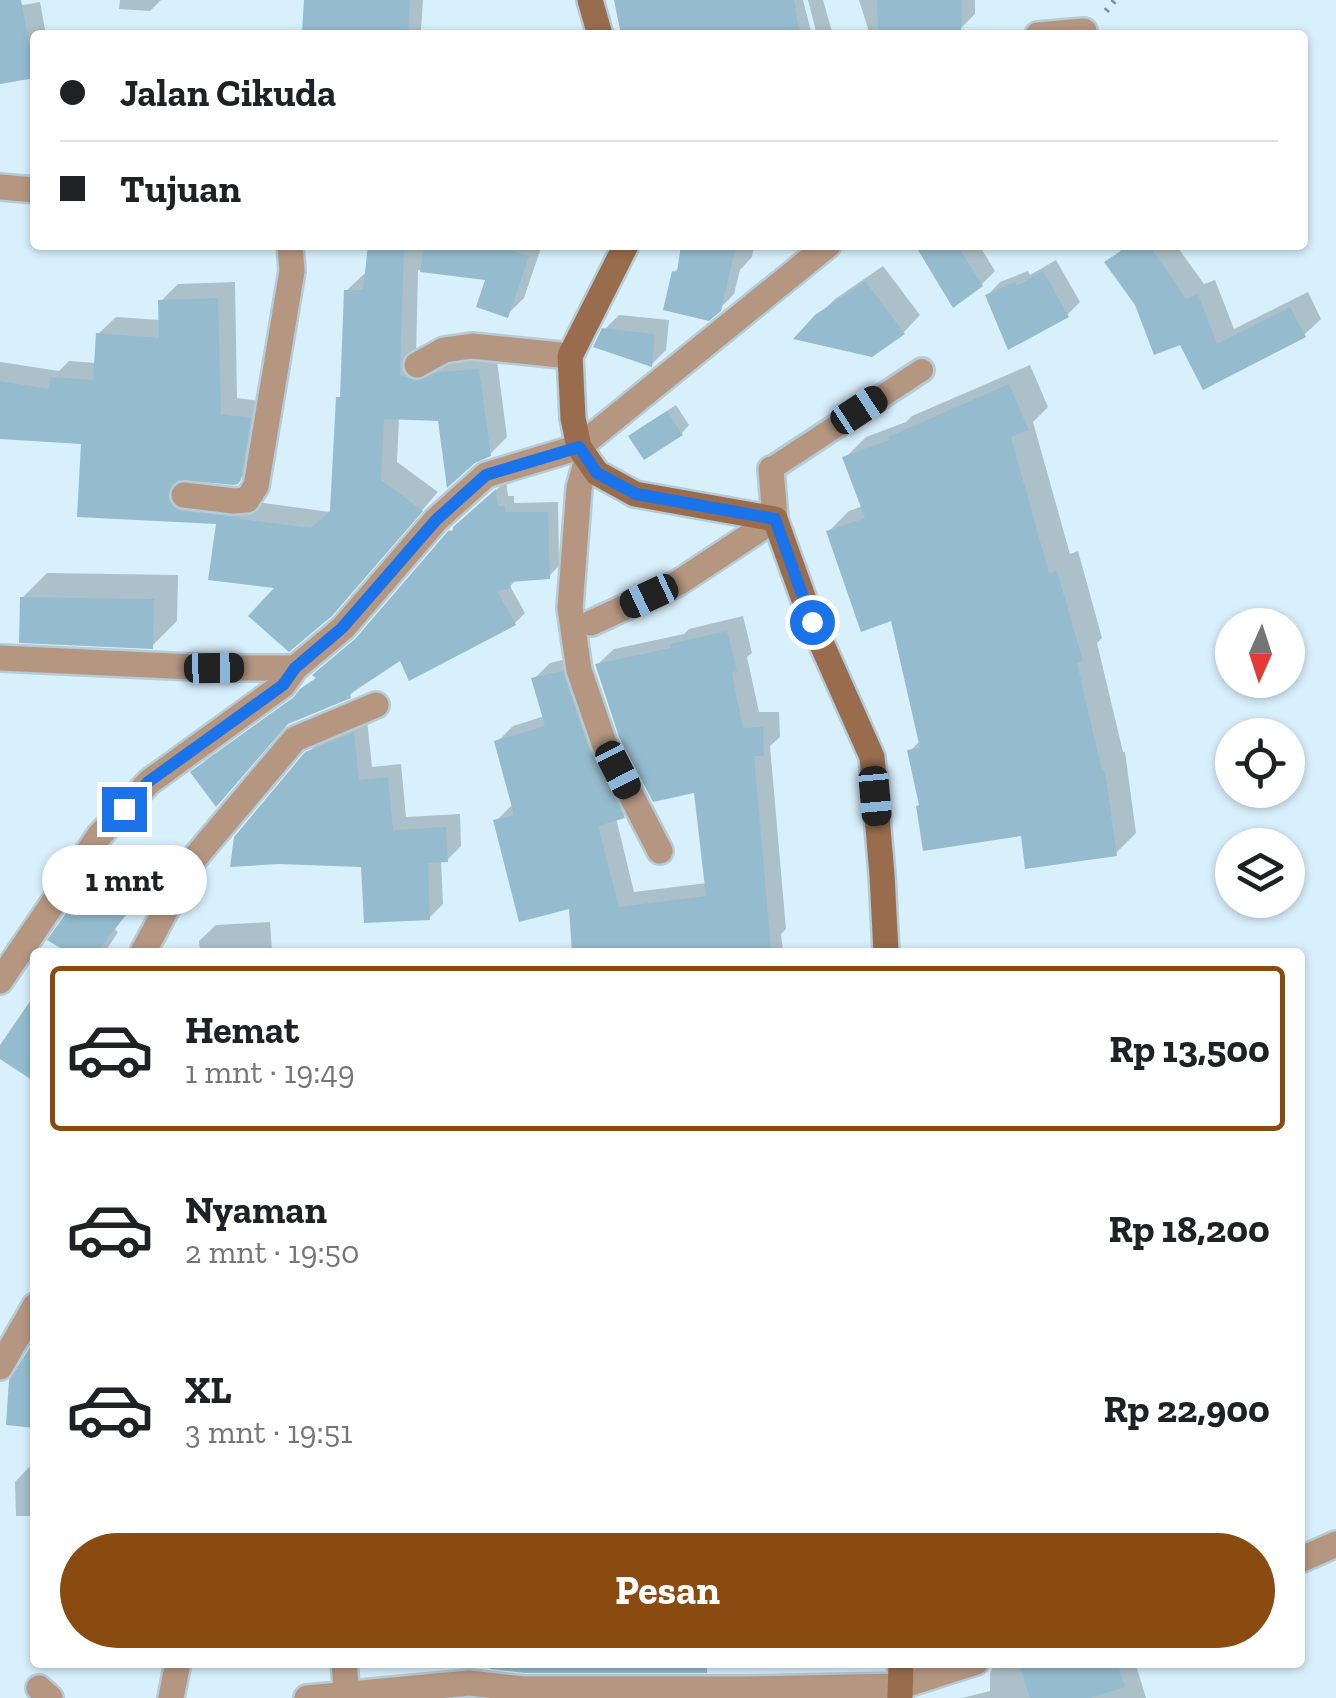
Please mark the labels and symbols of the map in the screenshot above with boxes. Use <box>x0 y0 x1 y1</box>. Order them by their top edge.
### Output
car <box>826 381 892 439</box>
car <box>615 570 683 622</box>
route start <box>790 600 835 645</box>
north arrow <box>1215 608 1305 698</box>
car <box>184 652 244 684</box>
car <box>591 736 645 804</box>
car <box>857 765 893 827</box>
route end <box>102 787 147 832</box>
callout: 1 mnt <box>42 844 206 914</box>

